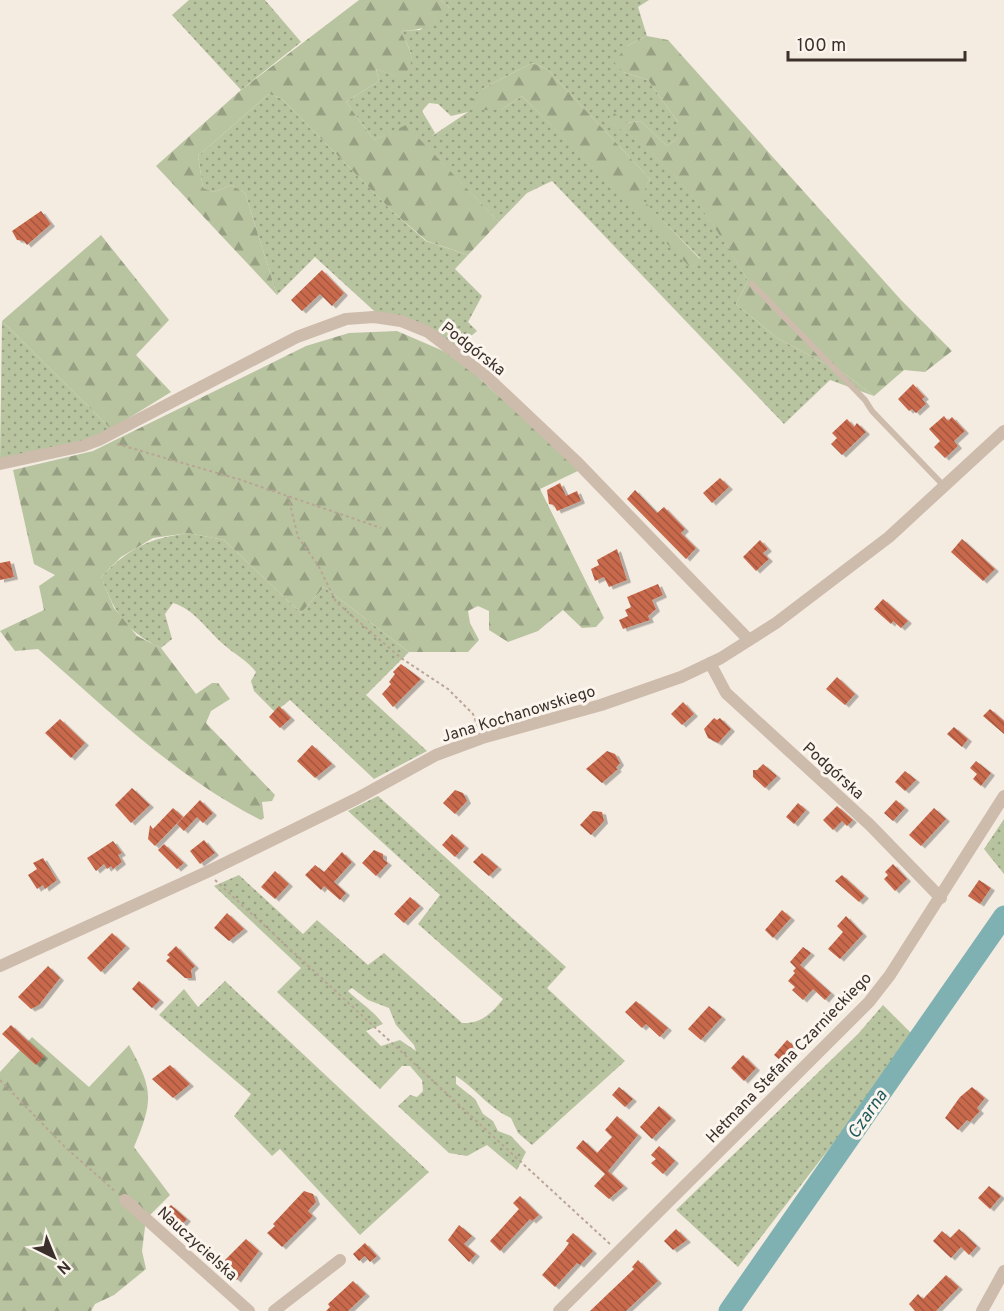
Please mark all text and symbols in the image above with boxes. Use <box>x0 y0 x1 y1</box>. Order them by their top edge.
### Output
scale bar <box>788 24 965 62</box>
text: 100 m <box>797 35 846 58</box>
street label: Podgórska <box>437 318 509 381</box>
street label: Jana Kochanowskiego <box>439 682 598 748</box>
street label: Podgórska <box>798 739 868 804</box>
street label: Hetmana Stefana Czarnieckiego <box>702 969 876 1148</box>
water label: Czarna <box>843 1085 894 1144</box>
street label: Nauczycielska <box>152 1203 241 1286</box>
north arrow <box>24 1227 84 1287</box>
text: N <box>52 1255 74 1278</box>

